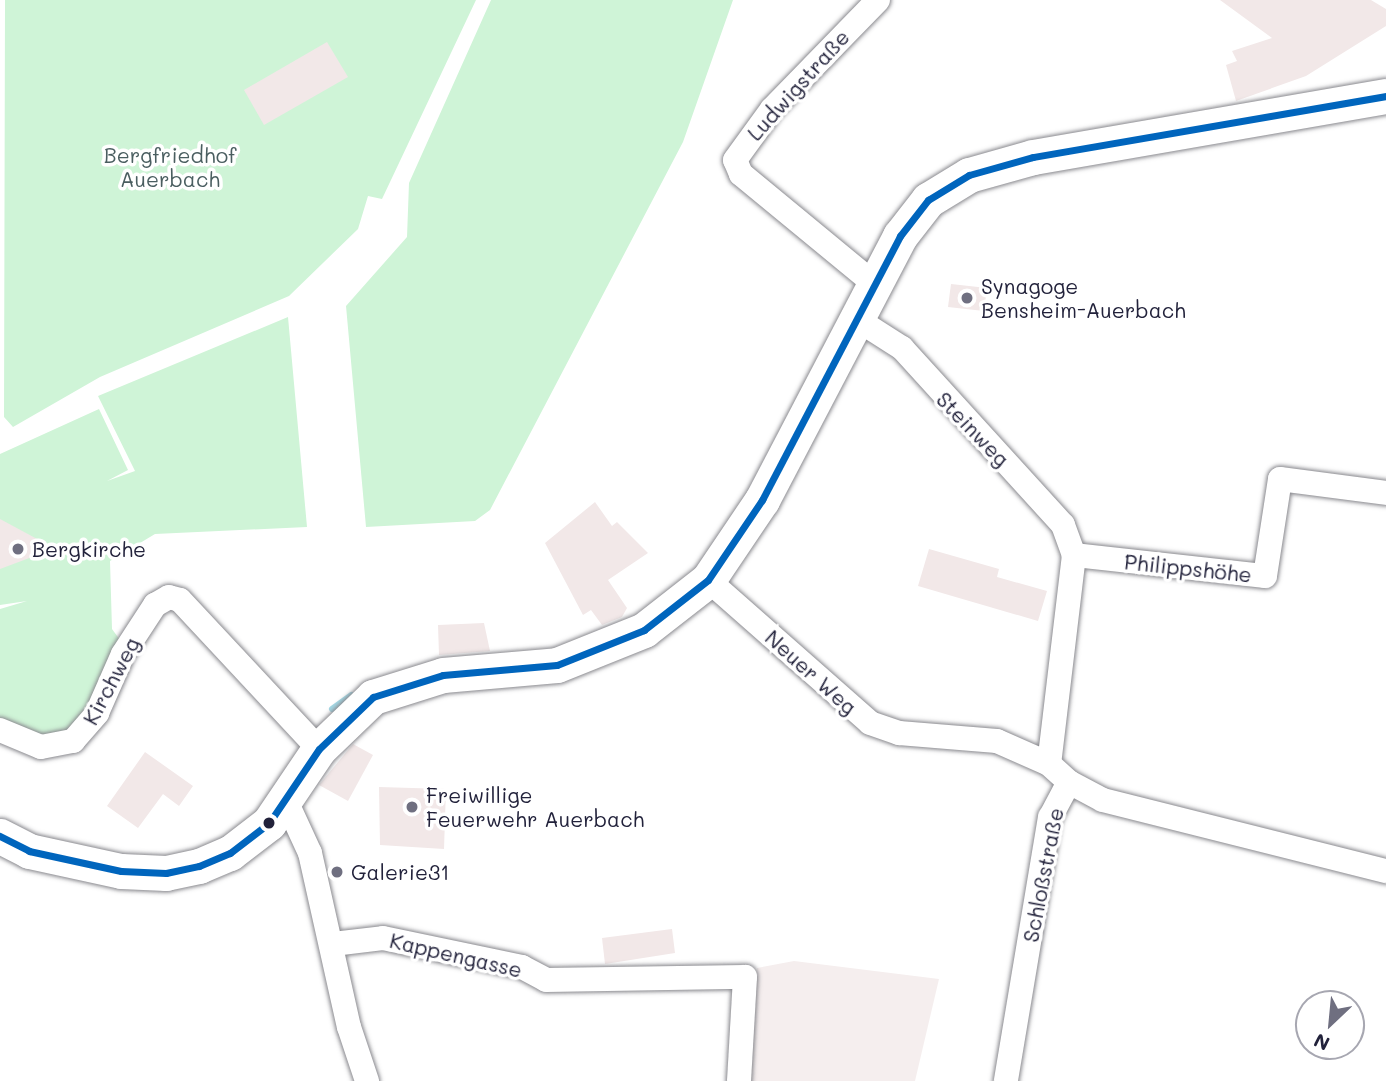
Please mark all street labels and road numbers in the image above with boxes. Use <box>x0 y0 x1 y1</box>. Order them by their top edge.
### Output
street label: Ludwigstraße <box>742 24 854 146</box>
street label: Steinweg <box>931 387 1015 471</box>
street label: Philippshöhe <box>1123 549 1253 587</box>
street label: Neuer Weg <box>760 625 862 719</box>
street label: Kirchweg <box>77 633 145 729</box>
street label: Schloßstraße <box>1018 806 1068 944</box>
street label: Kappengasse <box>387 928 525 982</box>

